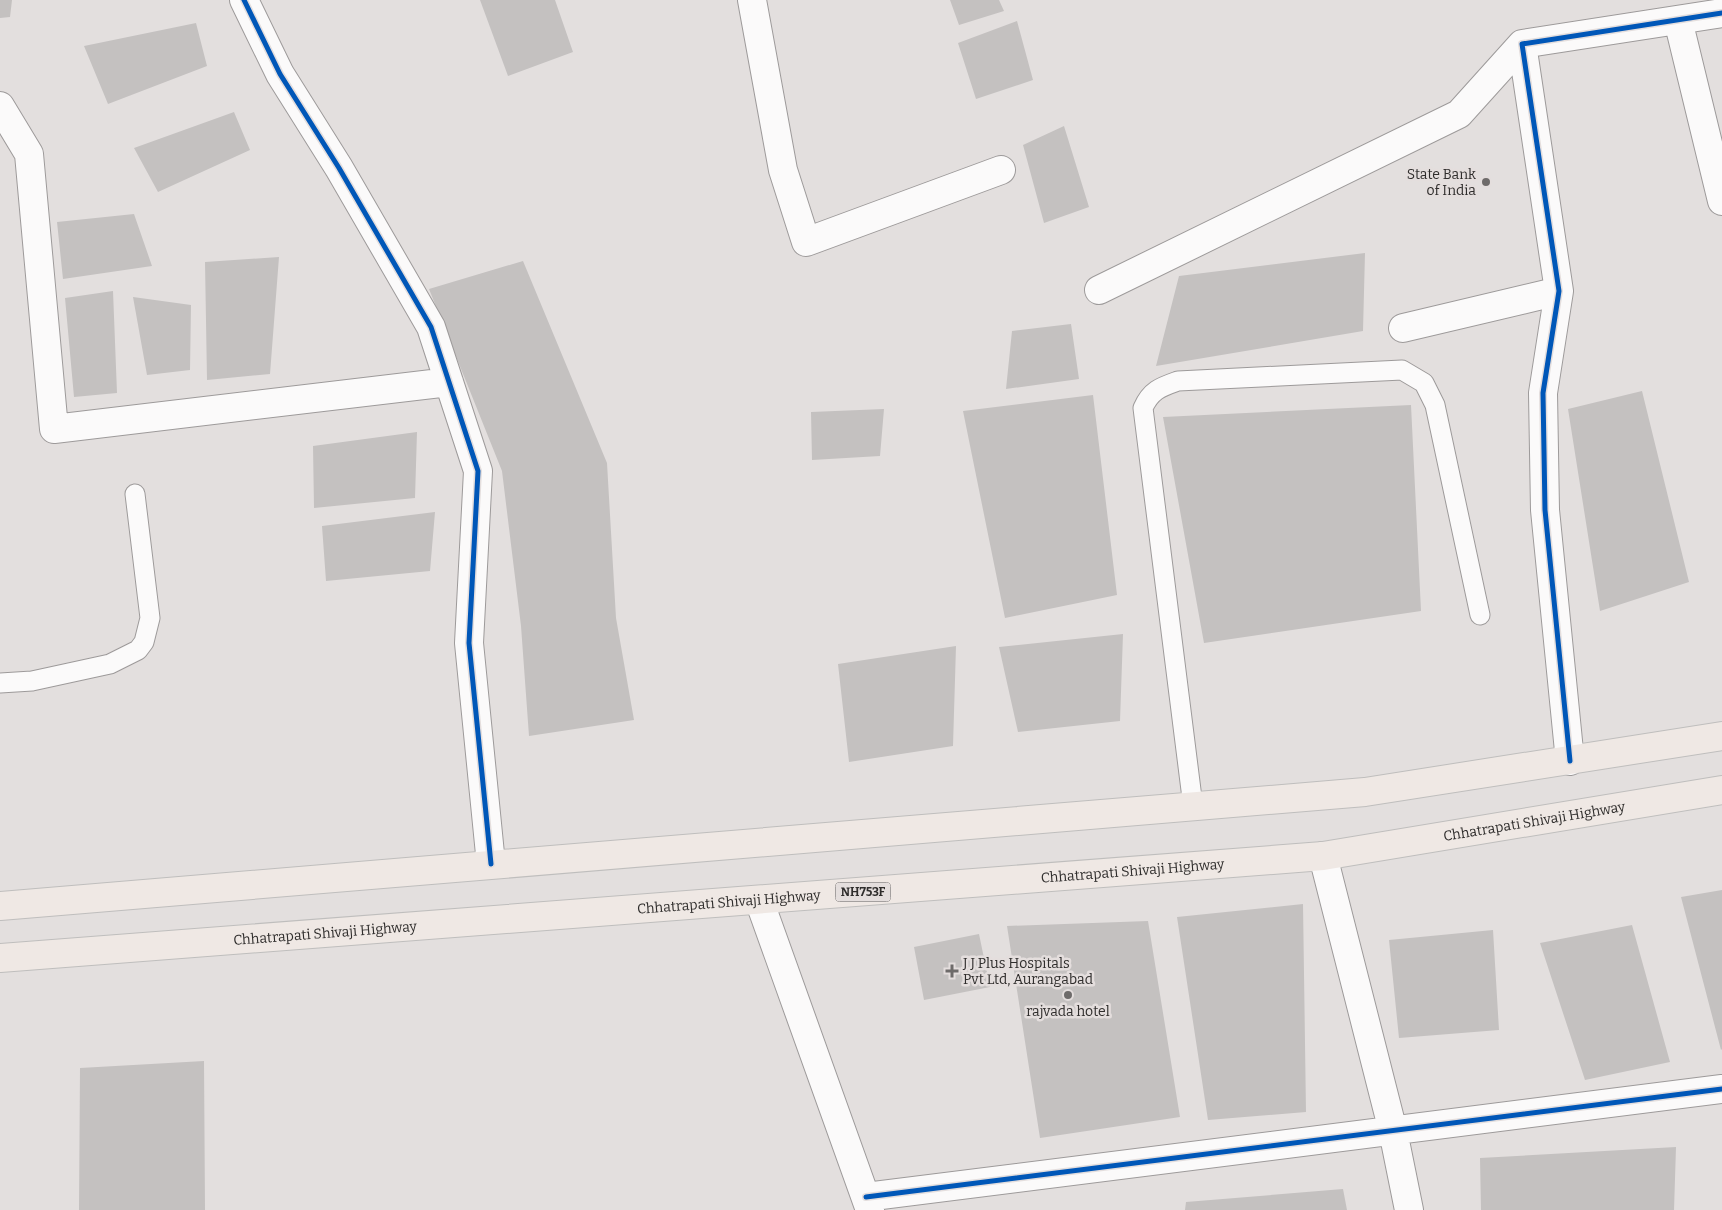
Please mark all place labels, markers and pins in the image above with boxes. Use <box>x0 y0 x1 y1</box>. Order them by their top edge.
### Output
place label: State Bank of India <box>1407 166 1476 199</box>
marker: State Bank of India <box>1480 176 1492 188</box>
place label: J J Plus Hospitals Pvt Ltd, Aurangabad <box>962 955 1093 988</box>
marker: J J Plus Hospitals Pvt Ltd, Aurangabad <box>945 964 959 978</box>
marker: rajvada hotel <box>1062 989 1074 1001</box>
place label: rajvada hotel <box>1026 1003 1110 1020</box>

